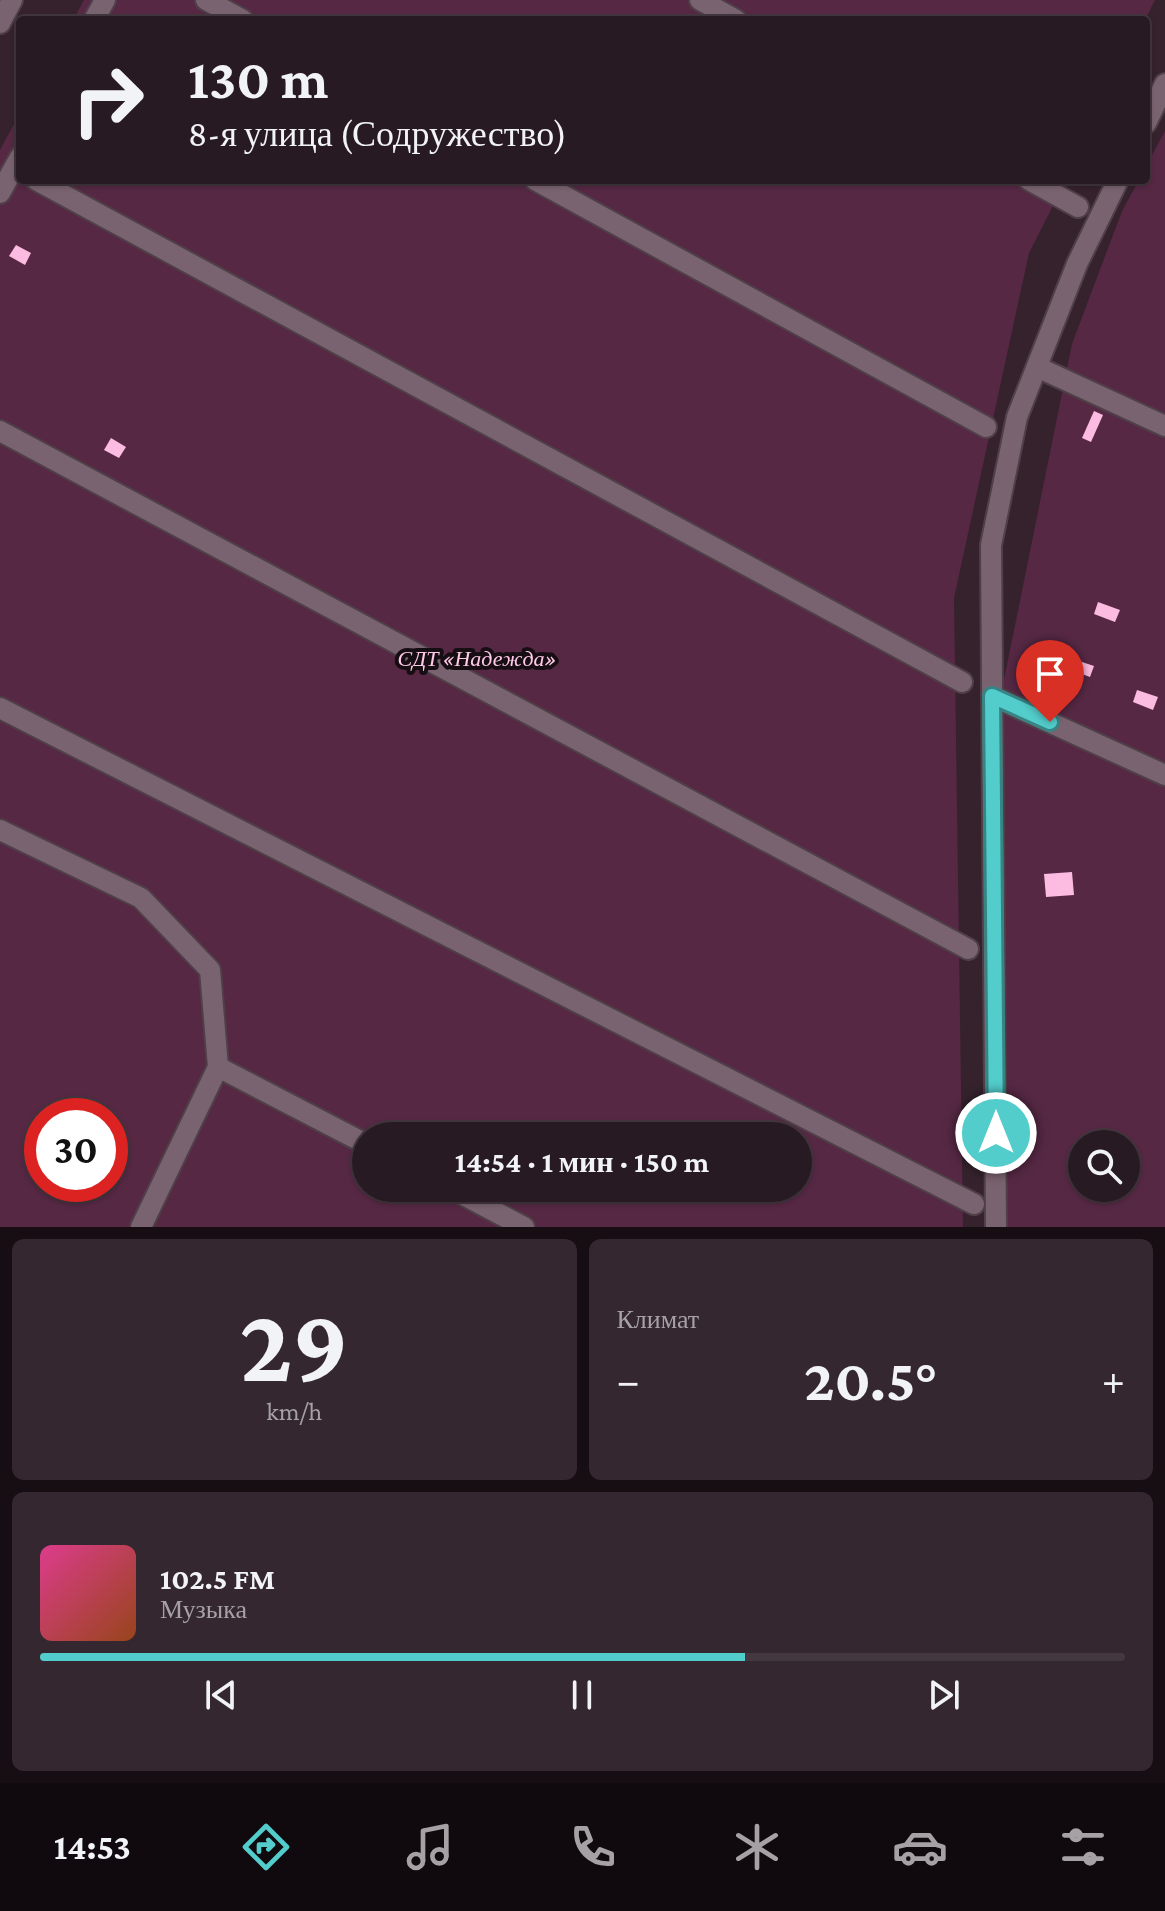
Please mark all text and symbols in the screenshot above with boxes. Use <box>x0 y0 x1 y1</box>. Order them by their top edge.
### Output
icon: right <box>56 48 160 152</box>
text: 130 m <box>188 48 329 110</box>
text: 8-я улица (Содружество) <box>188 114 567 154</box>
pin <box>1016 640 1084 722</box>
park label: СДТ «Надежда» <box>398 646 556 671</box>
icon: arrive <box>1028 652 1072 696</box>
position arrow <box>954 1091 1038 1175</box>
speed limit sign: 30 <box>24 1098 128 1202</box>
map controls <box>1068 1130 1140 1202</box>
button: search <box>1068 1130 1140 1202</box>
text: 14:54 · 1 мин · 150 m <box>455 1145 709 1178</box>
text: 29 <box>240 1287 349 1402</box>
text: Климат <box>617 1305 699 1334</box>
text: 20.5° <box>804 1346 938 1413</box>
text: − <box>617 1356 640 1404</box>
text: + <box>1102 1356 1125 1404</box>
text: km/h <box>266 1397 322 1426</box>
text: 102.5 FM <box>160 1562 275 1595</box>
text: Музыка <box>160 1595 247 1624</box>
icon: previous <box>199 1673 243 1717</box>
icon: pause <box>560 1673 604 1717</box>
icon: next <box>922 1673 966 1717</box>
icon: directions <box>238 1819 294 1875</box>
icon: music <box>402 1819 458 1875</box>
icon: phone <box>565 1819 621 1875</box>
icon: climate <box>729 1819 785 1875</box>
icon: car <box>892 1819 948 1875</box>
icon: filters <box>1055 1819 1111 1875</box>
text: 14:53 <box>54 1827 131 1867</box>

